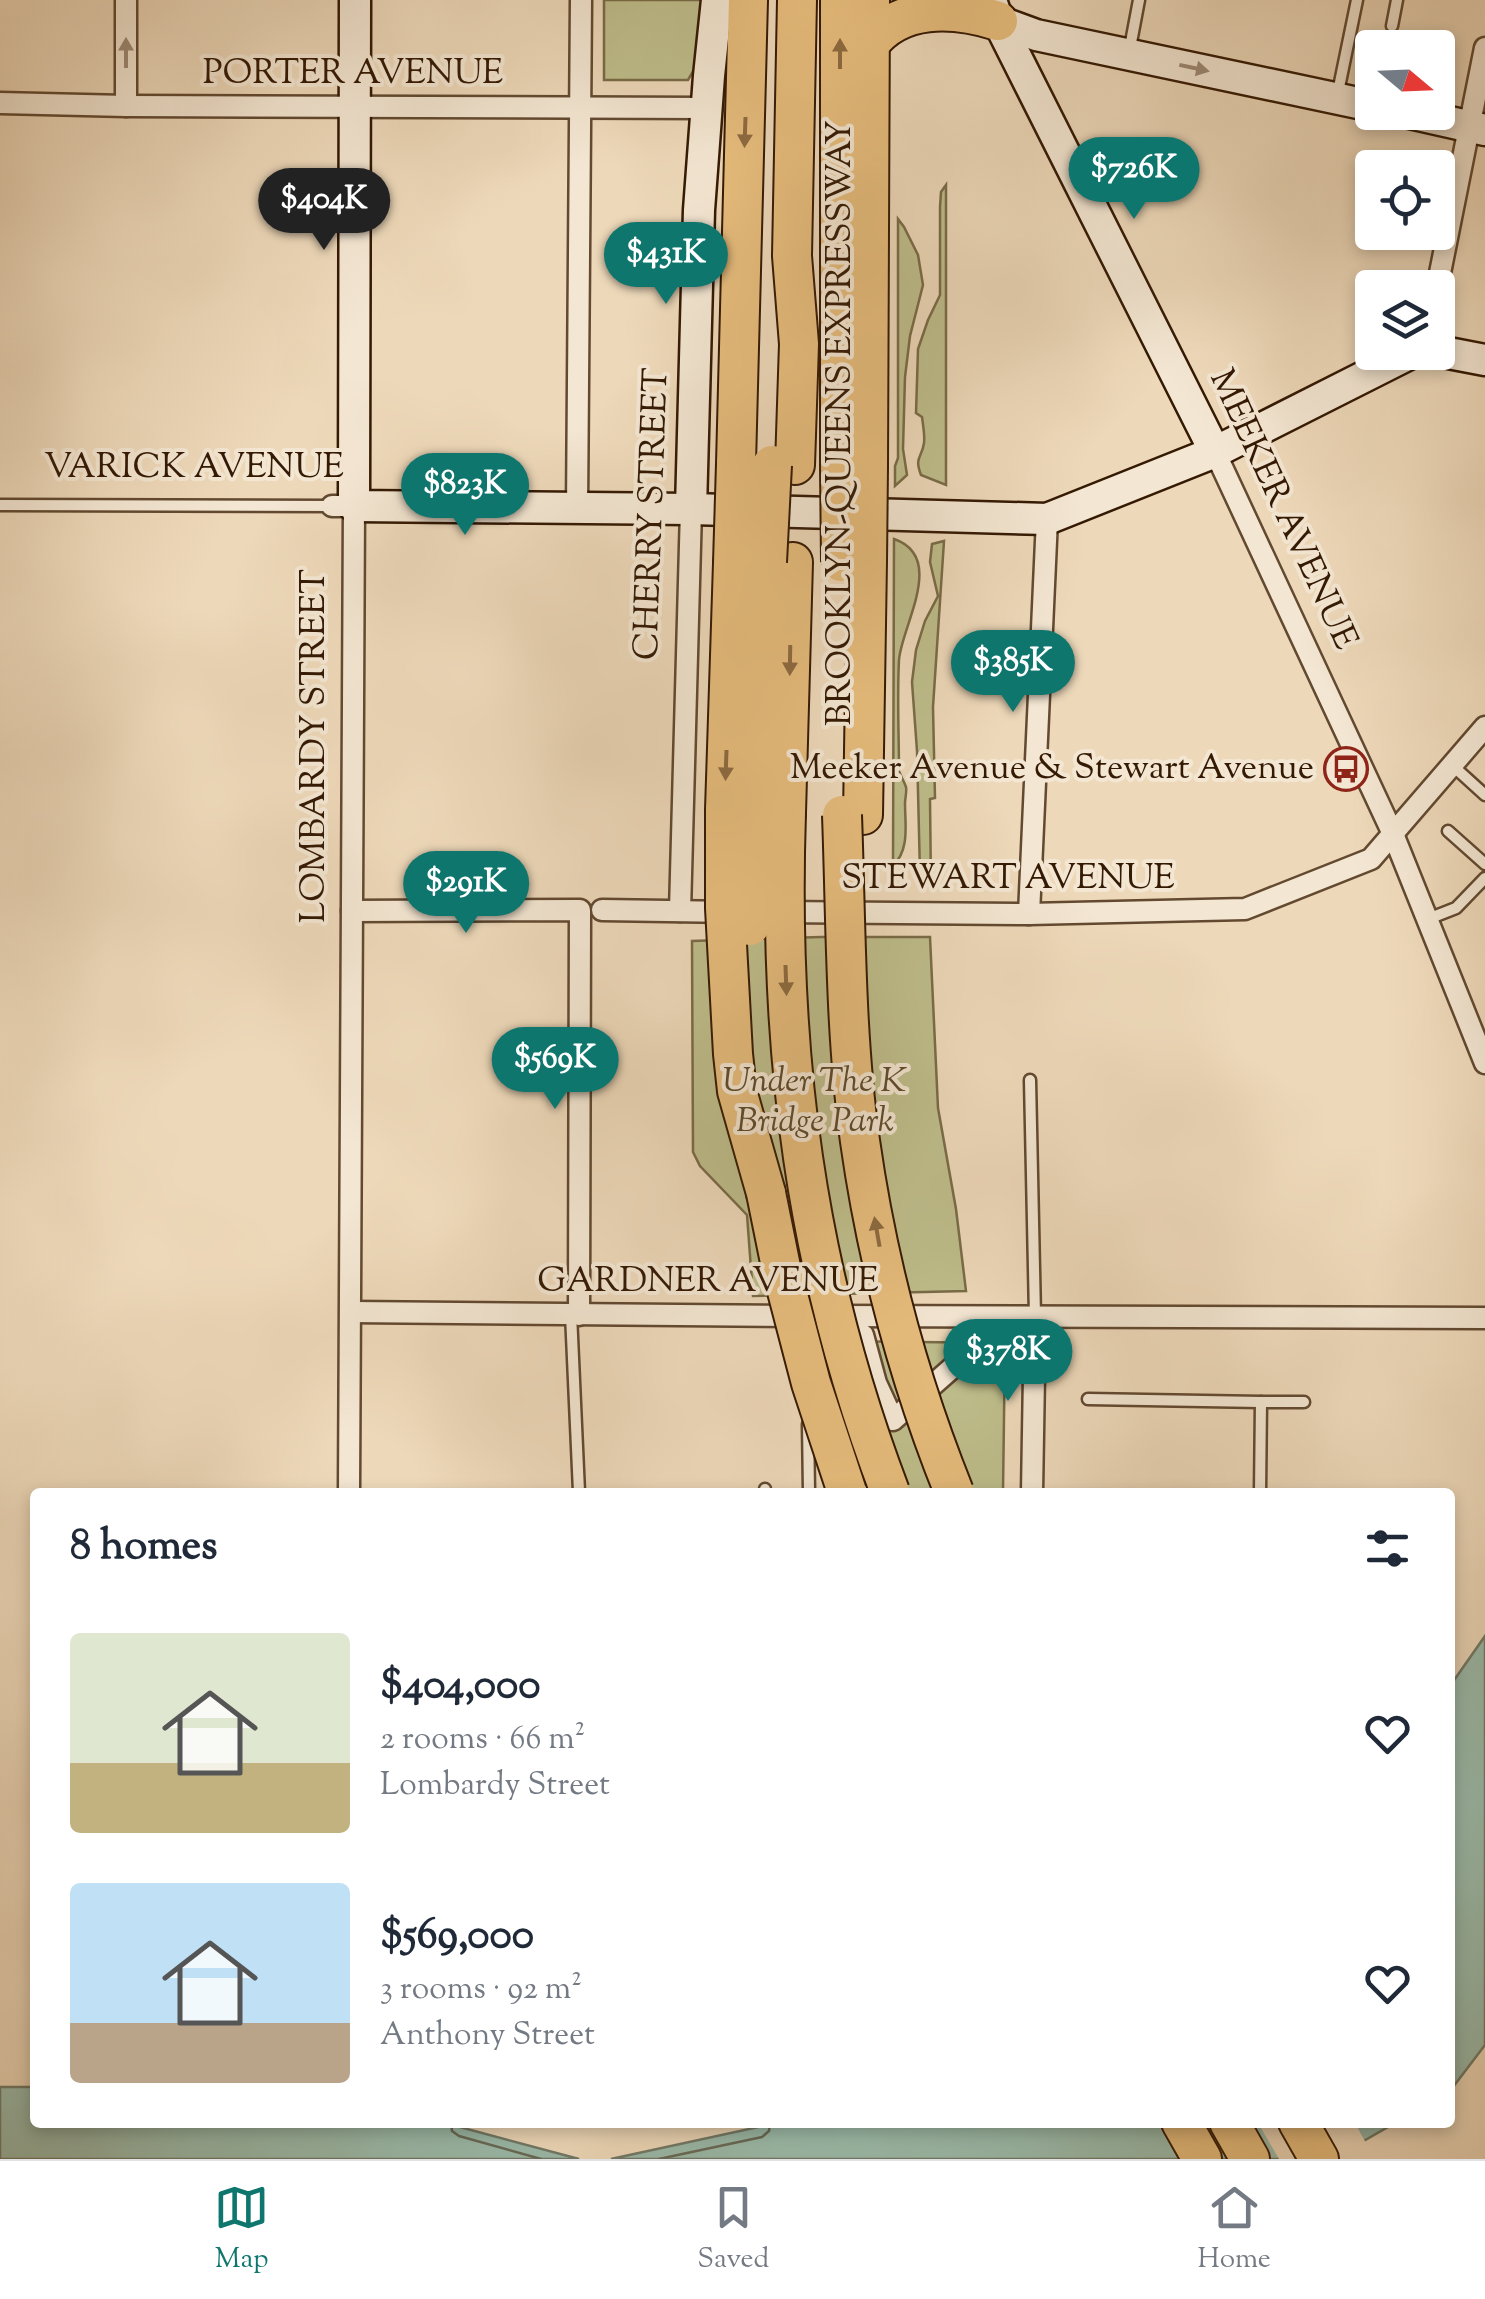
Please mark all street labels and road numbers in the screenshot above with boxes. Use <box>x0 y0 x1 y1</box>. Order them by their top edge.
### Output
street label: PORTER AVENUE <box>203 49 503 100</box>
street label: BROOKLYN-QUEENS EXPRESSWAY <box>816 120 867 726</box>
street label: MEEKER AVENUE <box>1195 361 1369 659</box>
street label: CHERRY STREET <box>622 367 684 661</box>
street label: VARICK AVENUE <box>44 443 344 494</box>
street label: LOMBARDY STREET <box>290 569 341 923</box>
street label: STEWART AVENUE <box>841 854 1175 905</box>
street label: GARDNER AVENUE <box>537 1257 879 1308</box>

